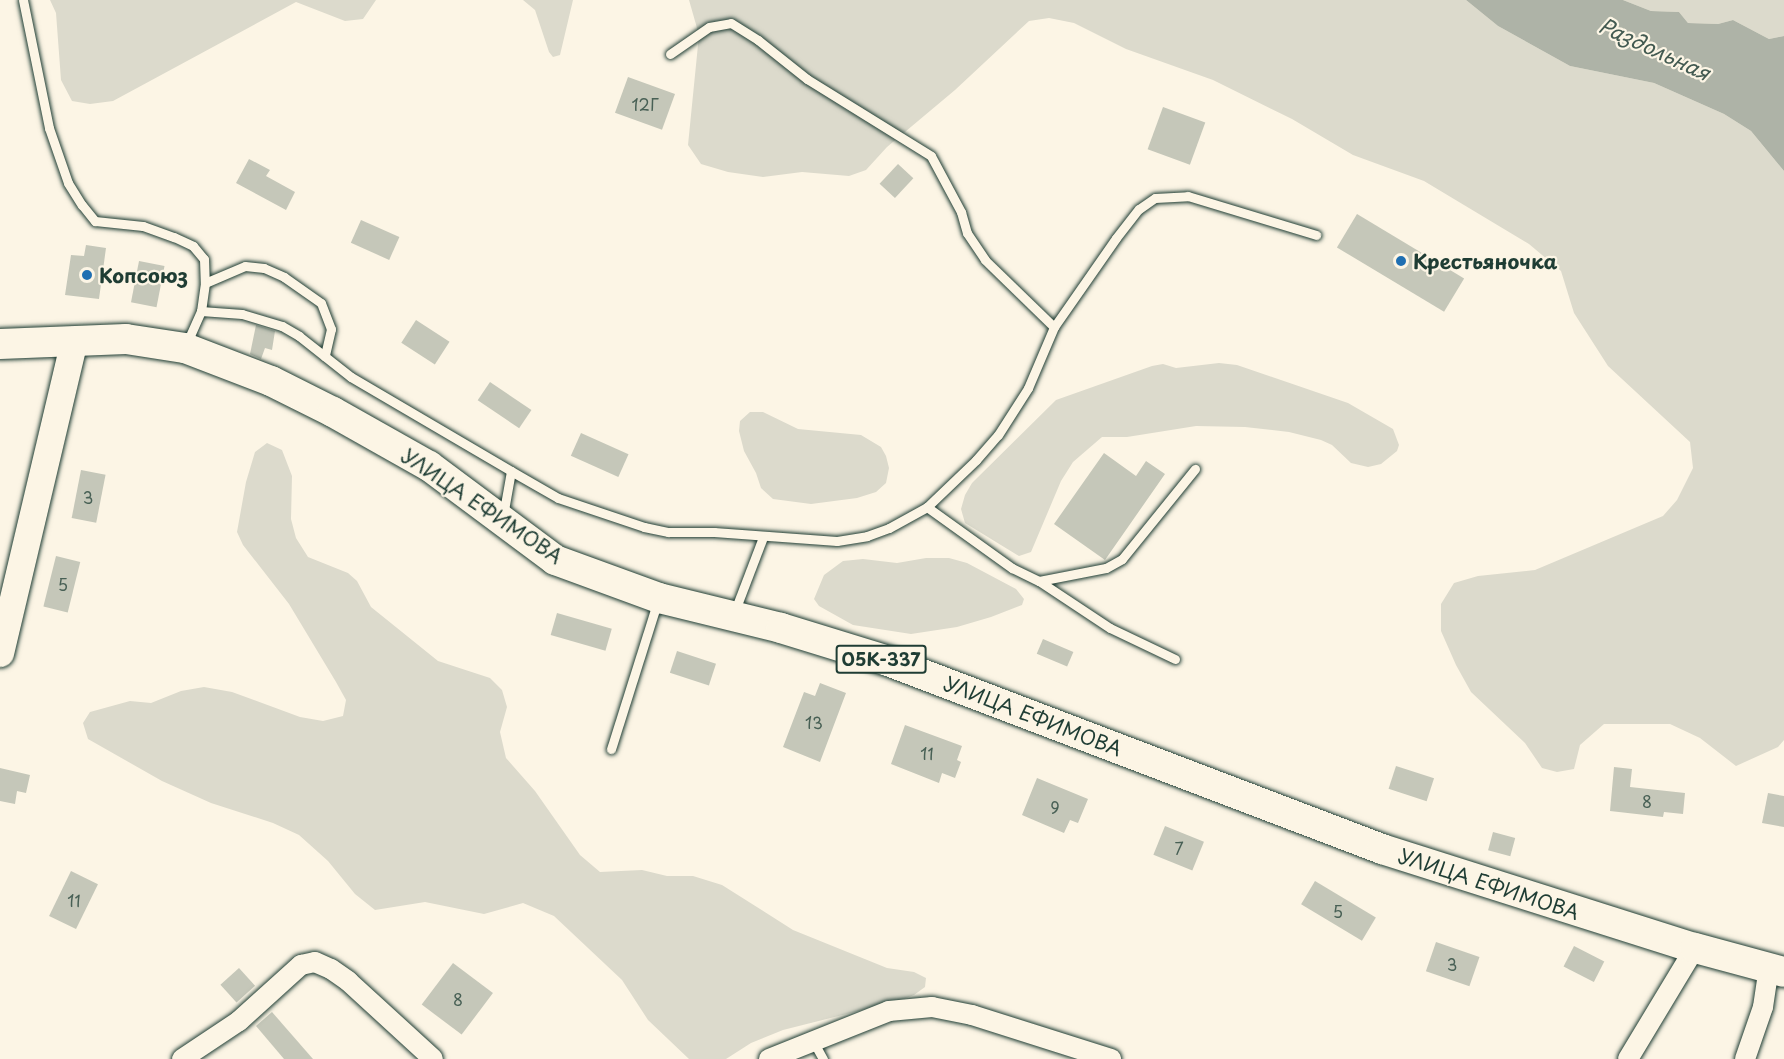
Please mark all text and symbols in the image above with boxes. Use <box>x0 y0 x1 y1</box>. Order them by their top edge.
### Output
water label: Раздольная <box>1596 11 1714 85</box>
house number: 12Г <box>631 94 659 114</box>
place label: Крестьяночка <box>1413 249 1557 273</box>
marker: Крестьяночка <box>1394 254 1408 268</box>
place label: Копсоюз <box>99 263 188 287</box>
marker: Копсоюз <box>80 268 94 282</box>
street label: УЛИЦА ЕФИМОВА <box>397 443 567 569</box>
house number: 3 <box>83 487 93 507</box>
house number: 5 <box>58 574 68 594</box>
road number: 05К-337 <box>834 644 928 674</box>
street label: УЛИЦА ЕФИМОВА <box>941 671 1125 761</box>
house number: 13 <box>805 712 823 732</box>
house number: 11 <box>920 743 934 763</box>
house number: 8 <box>1642 791 1652 811</box>
house number: 9 <box>1050 797 1060 817</box>
house number: 7 <box>1174 838 1184 858</box>
street label: УЛИЦА ЕФИМОВА <box>1395 843 1583 925</box>
house number: 11 <box>67 890 81 910</box>
house number: 5 <box>1333 901 1343 921</box>
house number: 3 <box>1447 954 1457 974</box>
house number: 8 <box>453 989 463 1009</box>

